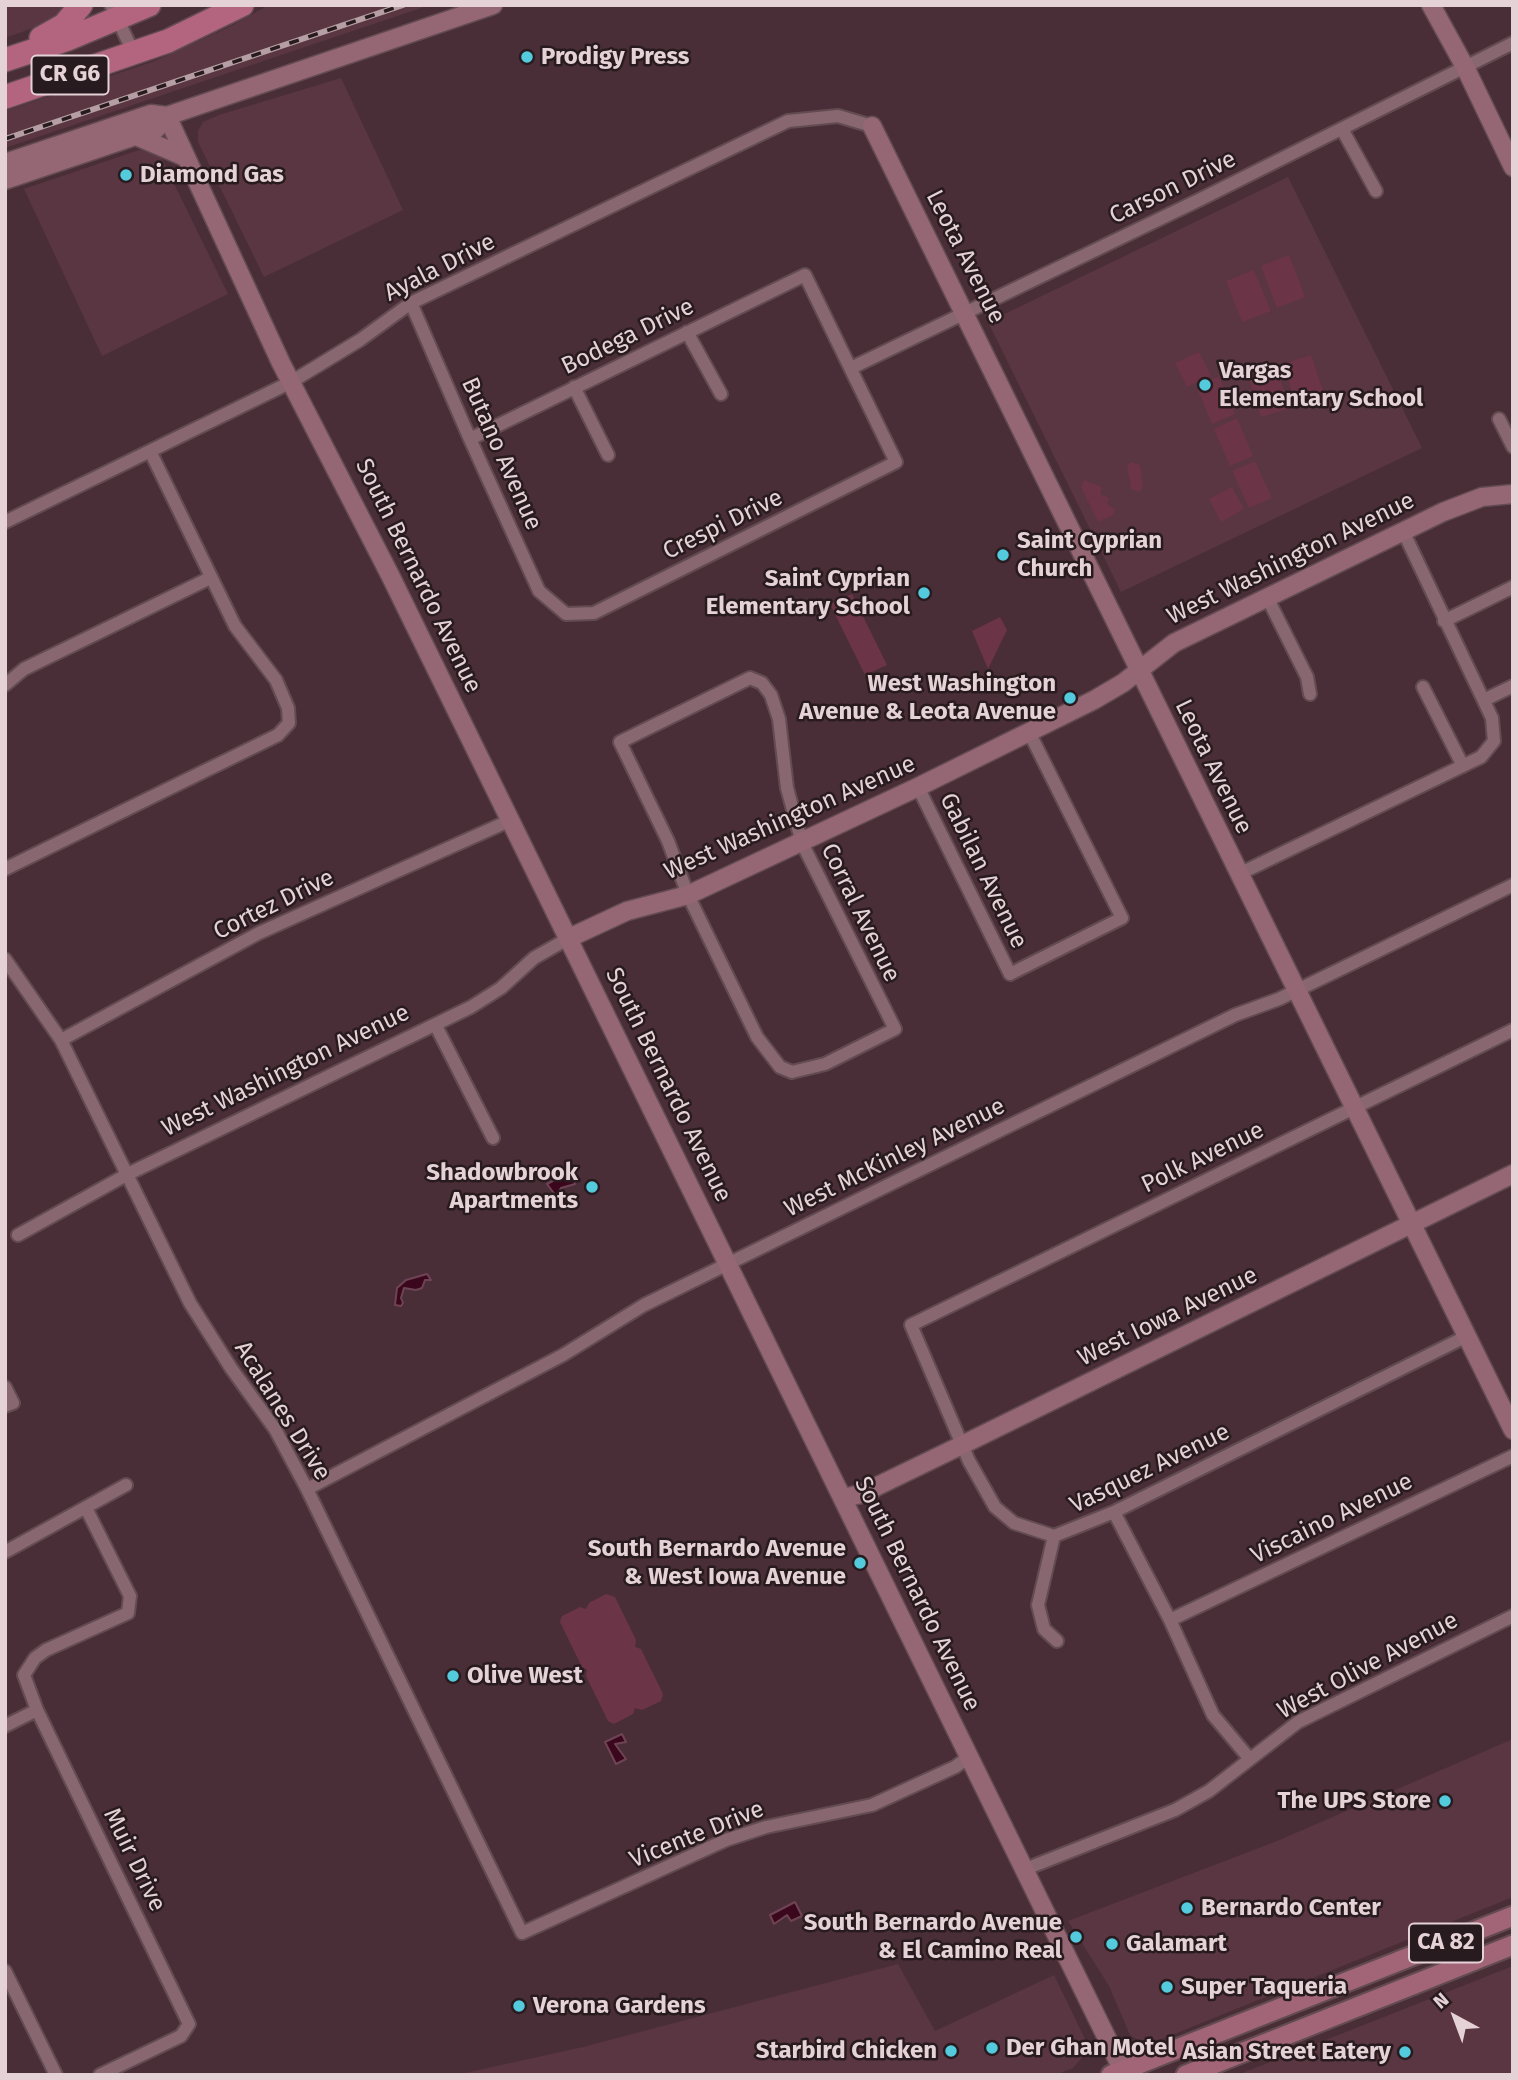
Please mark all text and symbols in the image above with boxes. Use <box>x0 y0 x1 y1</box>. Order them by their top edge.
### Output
place label: Prodigy Press <box>541 43 689 71</box>
marker: Prodigy Press <box>519 49 535 65</box>
road number: CR G6 <box>32 55 108 94</box>
street label: Carson Drive <box>1105 145 1241 231</box>
place label: Diamond Gas <box>140 161 284 189</box>
marker: Diamond Gas <box>118 167 134 183</box>
street label: Leota Avenue <box>919 185 1011 329</box>
street label: Ayala Drive <box>380 228 500 308</box>
street label: Bodega Drive <box>557 293 699 381</box>
place label: Vargas Elementary School <box>1219 357 1423 413</box>
street label: Butano Avenue <box>454 373 548 535</box>
marker: Vargas Elementary School <box>1197 377 1213 393</box>
street label: South Bernardo Avenue <box>349 454 487 698</box>
street label: Crespi Drive <box>658 484 788 566</box>
street label: West Washington Avenue <box>1163 486 1419 632</box>
place label: Saint Cyprian Church <box>1017 527 1162 583</box>
marker: Saint Cyprian Church <box>995 547 1011 563</box>
place label: Saint Cyprian Elementary School <box>706 565 910 621</box>
marker: Saint Cyprian Elementary School <box>916 585 932 601</box>
place label: West Washington Avenue & Leota Avenue <box>799 670 1056 726</box>
marker: West Washington Avenue & Leota Avenue <box>1062 690 1078 706</box>
street label: Leota Avenue <box>1168 695 1258 839</box>
street label: West Washington Avenue <box>660 750 920 886</box>
street label: Gabilan Avenue <box>933 789 1033 953</box>
street label: Corral Avenue <box>814 839 906 987</box>
street label: Cortez Drive <box>209 863 339 947</box>
street label: South Bernardo Avenue <box>599 963 737 1207</box>
street label: West Washington Avenue <box>158 998 414 1144</box>
street label: West McKinley Avenue <box>780 1092 1010 1224</box>
street label: Polk Avenue <box>1137 1116 1269 1200</box>
place label: Shadowbrook Apartments <box>426 1159 578 1215</box>
marker: Shadowbrook Apartments <box>584 1179 600 1195</box>
street label: West Iowa Avenue <box>1074 1261 1262 1373</box>
street label: Acalanes Drive <box>228 1336 336 1486</box>
street label: Vasquez Avenue <box>1065 1418 1235 1520</box>
street label: Viscaino Avenue <box>1246 1467 1418 1571</box>
street label: South Bernardo Avenue <box>848 1472 986 1716</box>
place label: South Bernardo Avenue & West Iowa Avenue <box>588 1535 846 1591</box>
marker: South Bernardo Avenue & West Iowa Avenue <box>852 1555 868 1571</box>
street label: West Olive Avenue <box>1273 1606 1463 1726</box>
place label: Olive West <box>467 1662 583 1690</box>
marker: Olive West <box>445 1668 461 1684</box>
place label: The UPS Store <box>1277 1787 1431 1815</box>
marker: The UPS Store <box>1437 1793 1453 1809</box>
street label: Vicente Drive <box>626 1795 768 1875</box>
street label: Muir Drive <box>97 1804 171 1916</box>
place label: Bernardo Center <box>1201 1894 1381 1922</box>
marker: Bernardo Center <box>1179 1900 1195 1916</box>
place label: South Bernardo Avenue & El Camino Real <box>804 1909 1062 1965</box>
road number: CA 82 <box>1409 1924 1483 1962</box>
marker: South Bernardo Avenue & El Camino Real <box>1068 1929 1084 1945</box>
place label: Galamart <box>1126 1930 1227 1958</box>
marker: Galamart <box>1104 1936 1120 1952</box>
place label: Super Taqueria <box>1181 1973 1347 2001</box>
marker: Super Taqueria <box>1159 1979 1175 1995</box>
north arrow <box>1420 1982 1490 2052</box>
text: N <box>1429 1988 1453 2014</box>
place label: Verona Gardens <box>533 1992 706 2020</box>
marker: Verona Gardens <box>511 1998 527 2014</box>
place label: Der Ghan Motel <box>1006 2034 1174 2062</box>
place label: Starbird Chicken <box>756 2037 937 2065</box>
place label: Asian Street Eatery <box>1183 2038 1391 2066</box>
marker: Der Ghan Motel <box>984 2040 1000 2056</box>
marker: Starbird Chicken <box>943 2043 959 2059</box>
marker: Asian Street Eatery <box>1397 2044 1413 2060</box>

